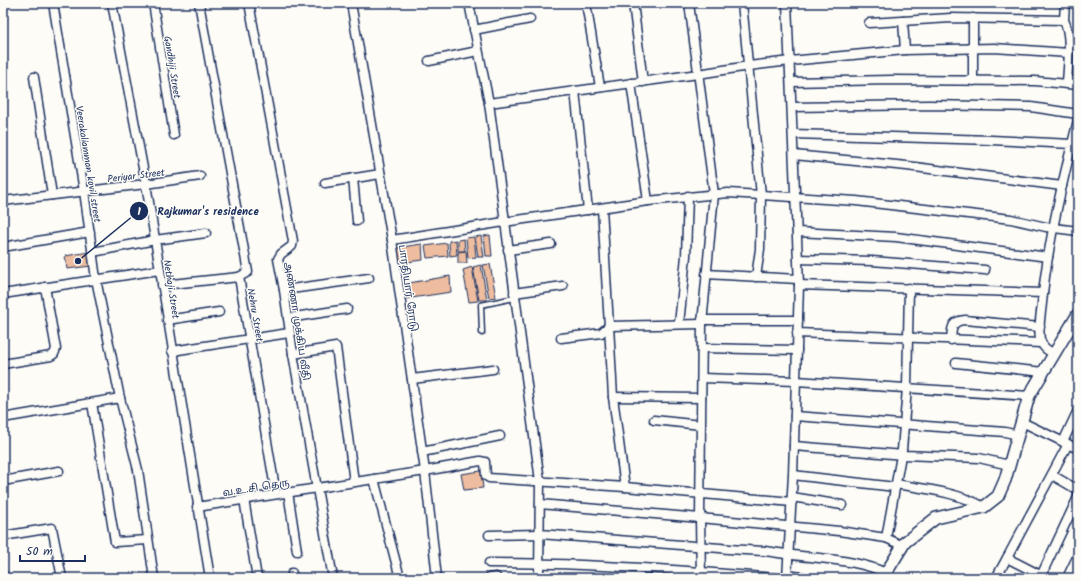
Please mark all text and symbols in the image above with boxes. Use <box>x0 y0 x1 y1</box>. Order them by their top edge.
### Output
street label: Gandhiji Street <box>159 35 185 100</box>
street label: Veerakaliamman kovil street <box>71 105 105 224</box>
street label: Periyar Street <box>107 165 166 187</box>
callout: Rajkumar's residence <box>129 199 267 222</box>
text: 1 <box>137 202 141 221</box>
text: Rajkumar's residence <box>157 203 259 221</box>
street label: பாரதியார் ரோடு <box>394 244 422 333</box>
street label: Nethaji Street <box>158 259 184 320</box>
street label: அண்ணா முக்கிய வீதி <box>280 261 314 382</box>
street label: Nehru Street <box>242 287 268 343</box>
street label: வ.உ.சி தெரு <box>222 475 291 501</box>
scale bar <box>20 537 85 563</box>
text: 50 m <box>26 542 53 561</box>

